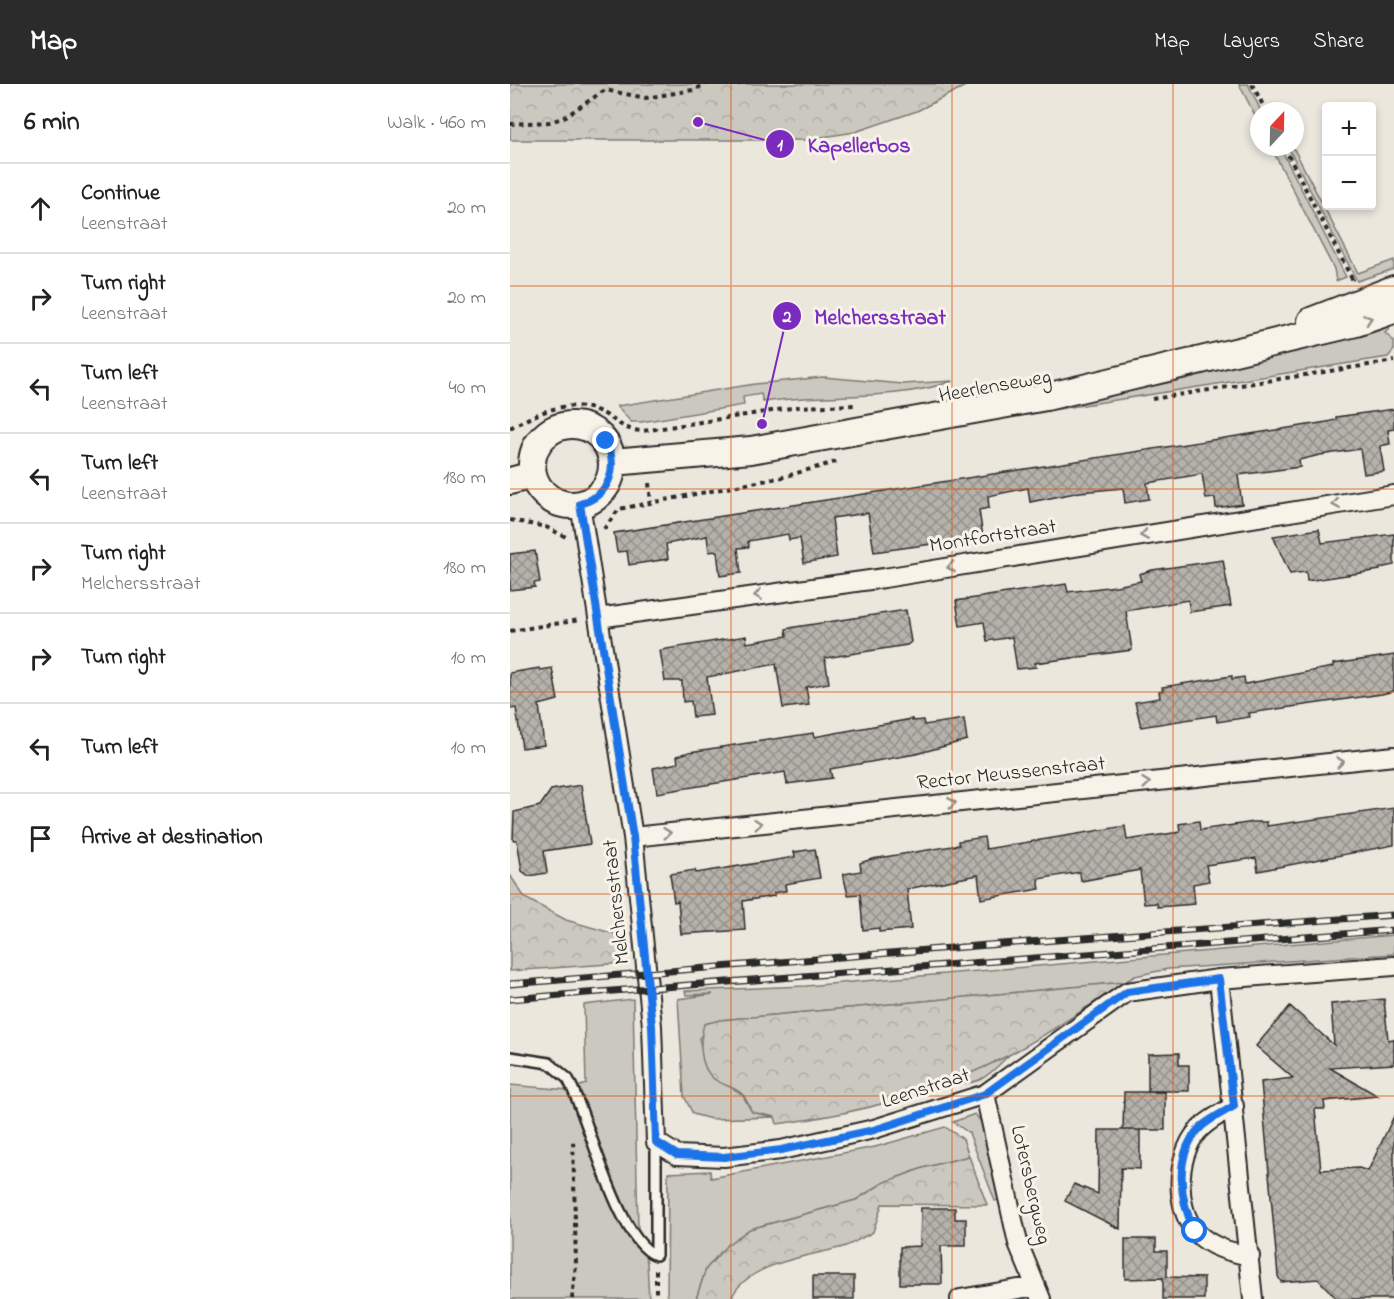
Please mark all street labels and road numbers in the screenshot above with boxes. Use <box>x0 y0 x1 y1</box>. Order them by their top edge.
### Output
street label: Heerlenseweg <box>936 362 1054 414</box>
street label: Montfortstraat <box>927 512 1059 562</box>
street label: Rector Meussenstraat <box>915 749 1107 799</box>
street label: Melchersstraat <box>596 838 638 966</box>
street label: Leenstraat <box>878 1061 974 1117</box>
street label: Lotersbergweg <box>1000 1122 1058 1248</box>

